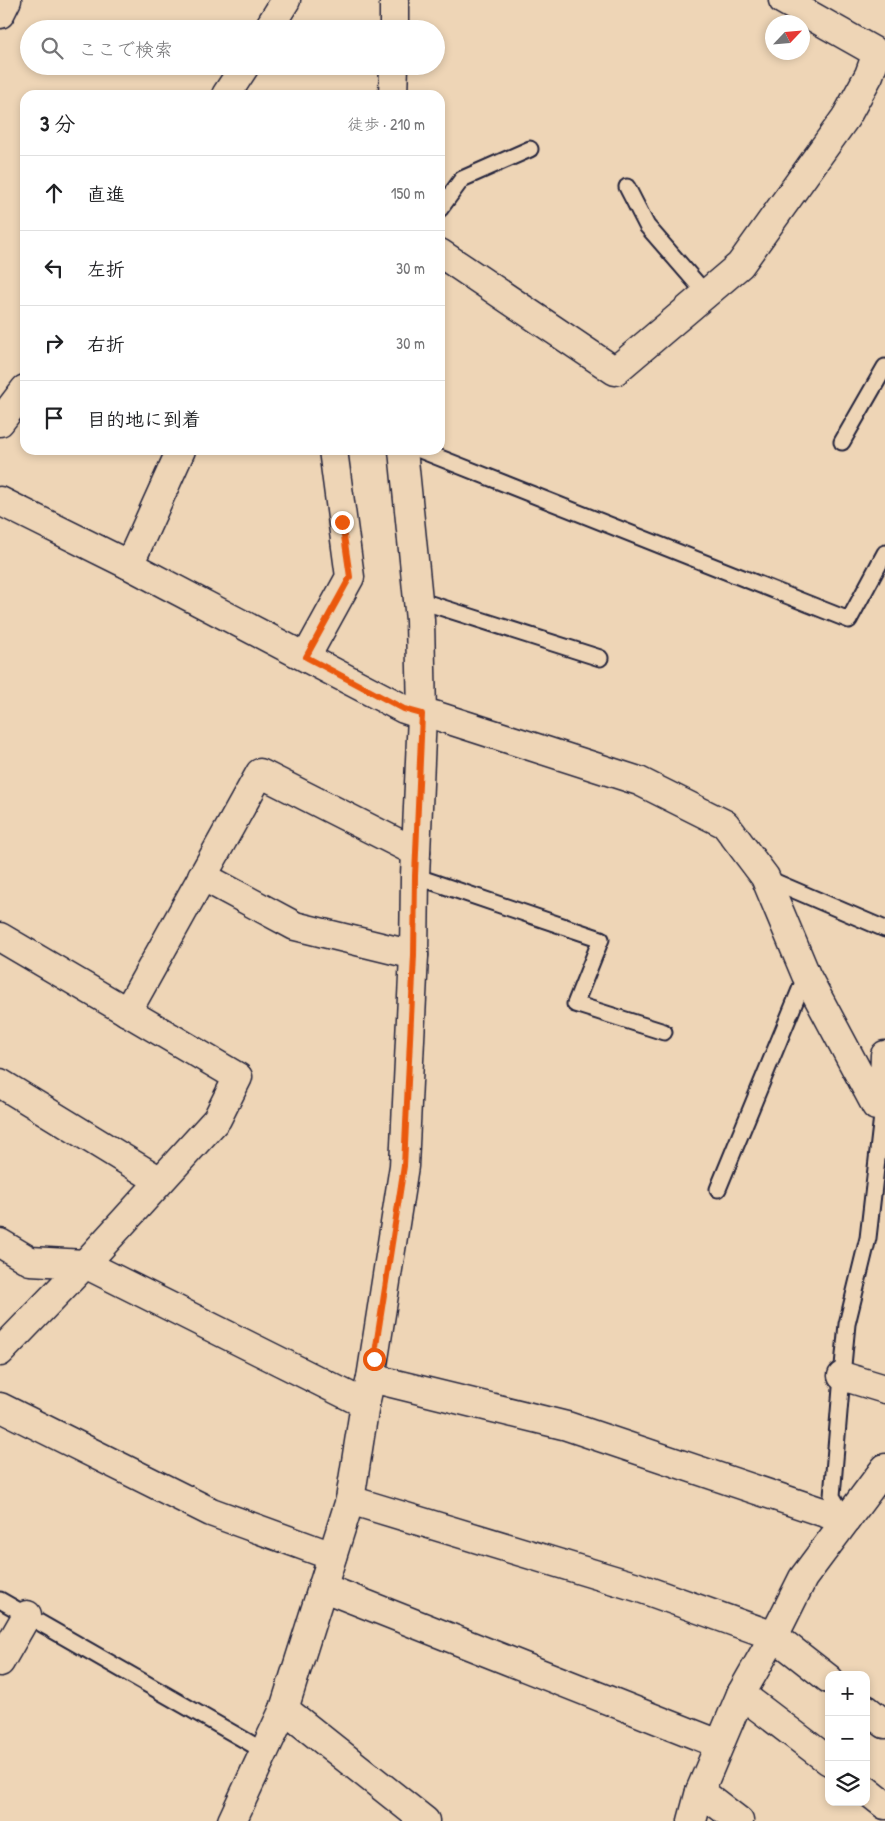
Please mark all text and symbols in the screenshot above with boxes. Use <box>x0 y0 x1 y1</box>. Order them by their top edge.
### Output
north arrow <box>765 15 810 60</box>
search box <box>20 20 445 75</box>
icon: search <box>38 34 66 62</box>
text: ここで検索 <box>78 36 173 62</box>
text: 3 分 <box>40 109 75 138</box>
text: 徒歩 · 210 m <box>347 113 425 135</box>
icon: ahead <box>40 179 68 207</box>
text: 直進 <box>87 181 125 207</box>
text: 150 m <box>391 182 425 204</box>
icon: left <box>40 254 68 282</box>
text: 左折 <box>87 256 125 282</box>
text: 30 m <box>396 257 425 279</box>
icon: right <box>40 329 68 357</box>
text: 右折 <box>87 331 125 357</box>
text: 30 m <box>396 332 425 354</box>
icon: arrive <box>40 404 68 432</box>
text: 目的地に到着 <box>87 406 201 432</box>
route end <box>331 511 354 534</box>
route start <box>363 1348 386 1371</box>
map controls <box>825 1671 870 1806</box>
button: + <box>825 1671 870 1716</box>
button: − <box>825 1716 870 1761</box>
button: layers <box>825 1761 870 1806</box>

